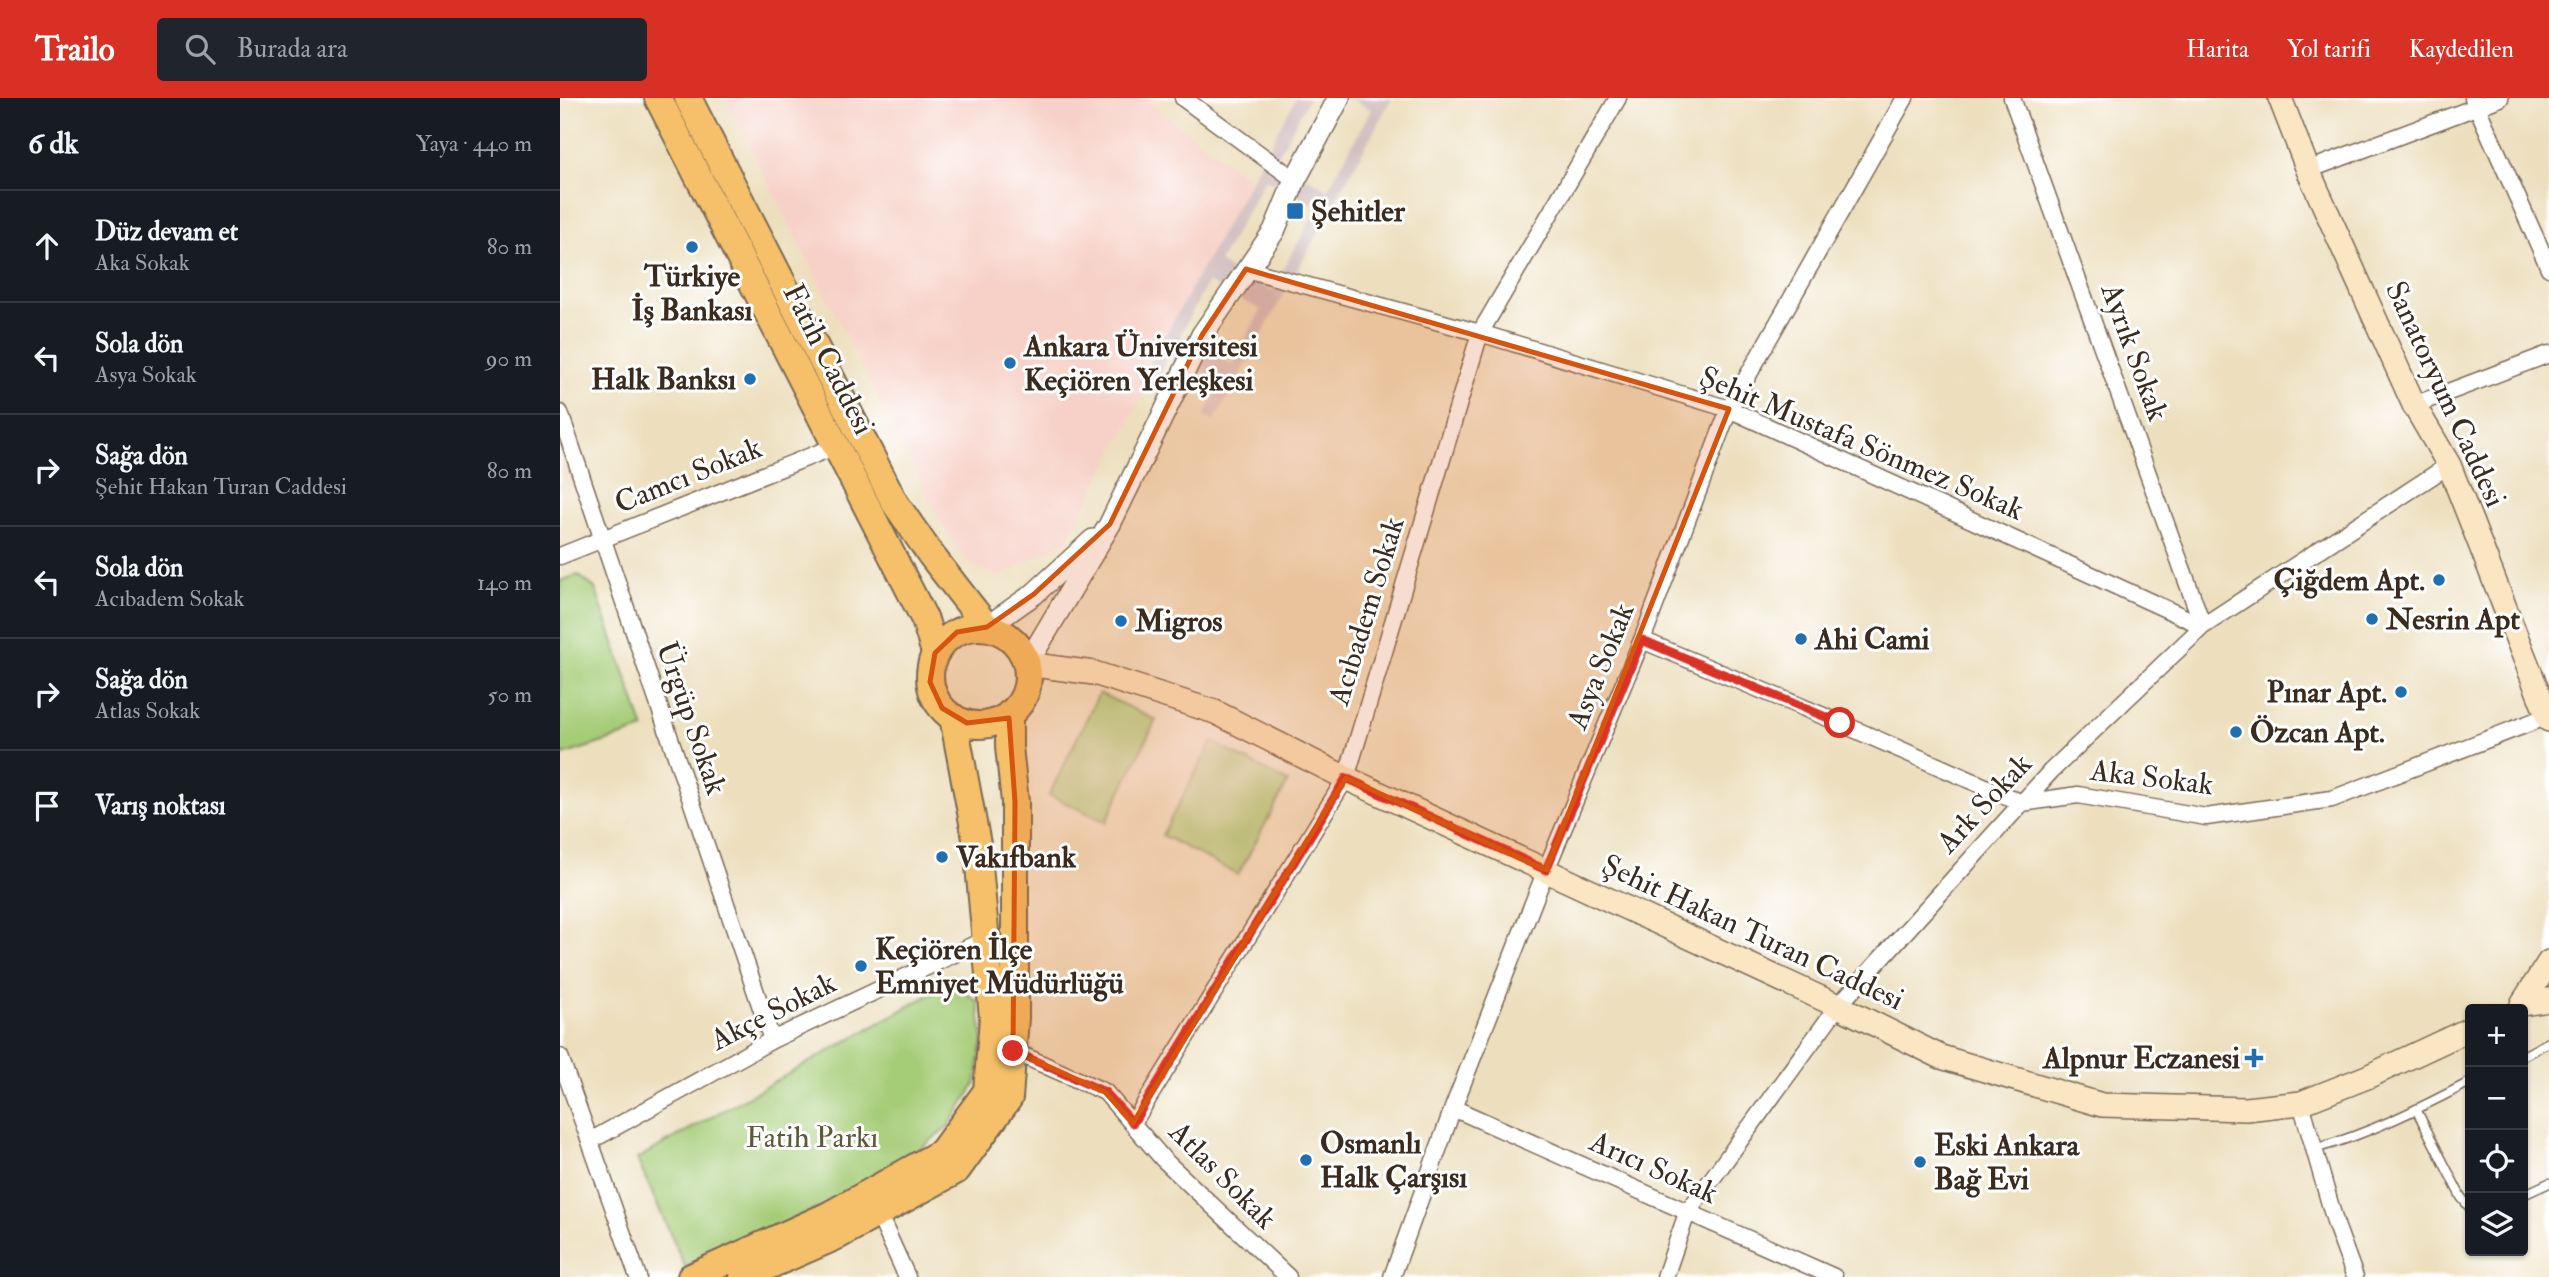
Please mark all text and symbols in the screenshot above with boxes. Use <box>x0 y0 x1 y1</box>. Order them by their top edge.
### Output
search box <box>157 18 647 81</box>
text: Trailo <box>35 29 115 70</box>
icon: search <box>181 30 219 68</box>
text: Burada ara <box>237 33 348 65</box>
text: Harita <box>2186 34 2249 65</box>
text: Yol tarifi <box>2287 34 2371 65</box>
text: Kaydedilen <box>2409 34 2514 65</box>
text: 6 dk <box>28 125 79 162</box>
text: Yaya · 440 m <box>416 129 532 158</box>
place label: Şehitler <box>1311 193 1406 230</box>
marker: Şehitler <box>1285 201 1305 221</box>
text: Düz devam et <box>95 216 238 248</box>
icon: ahead <box>28 227 66 265</box>
text: 80 m <box>487 232 532 261</box>
marker: Türkiye İş Bankası <box>684 239 700 255</box>
text: Aka Sokak <box>95 248 190 277</box>
place label: Türkiye İş Bankası <box>632 258 752 329</box>
street label: Sanatoryum Caddesi <box>2377 275 2514 513</box>
street label: Fatih Caddesi <box>775 277 882 441</box>
street label: Ayrık Sokak <box>2092 278 2176 426</box>
text: Sola dön <box>95 328 183 360</box>
place label: Ankara Üniversitesi Keçiören Yerleşkesi <box>1022 328 1258 399</box>
icon: left <box>28 339 66 377</box>
text: 90 m <box>486 344 532 373</box>
marker: Ankara Üniversitesi Keçiören Yerleşkesi <box>1002 355 1018 371</box>
street label: Şehit Mustafa Sönmez Sokak <box>1694 358 2030 529</box>
text: Asya Sokak <box>95 360 197 389</box>
place label: Halk Banksı <box>591 361 736 398</box>
marker: Halk Banksı <box>742 371 758 387</box>
street label: Camcı Sokak <box>609 429 767 522</box>
text: Sağa dön <box>95 440 188 472</box>
icon: right <box>28 451 66 489</box>
text: 80 m <box>487 456 532 485</box>
text: Şehit Hakan Turan Caddesi <box>95 472 347 501</box>
street label: Acıbadem Sokak <box>1320 513 1413 711</box>
text: Sola dön <box>95 552 183 584</box>
place label: Çiğdem Apt. <box>2274 562 2425 599</box>
icon: left <box>28 563 66 601</box>
text: 140 m <box>477 568 532 597</box>
marker: Çiğdem Apt. <box>2431 572 2447 588</box>
text: Acıbadem Sokak <box>95 584 244 613</box>
street label: Asya Sokak <box>1558 598 1643 736</box>
place label: Nesrin Apt <box>2385 601 2520 638</box>
place label: Migros <box>1134 603 1223 640</box>
marker: Nesrin Apt <box>2364 611 2380 627</box>
marker: Migros <box>1113 613 1129 629</box>
place label: Ahi Cami <box>1813 621 1930 658</box>
marker: Ahi Cami <box>1793 631 1809 647</box>
street label: Ürgüp Sokak <box>648 637 735 800</box>
text: Sağa dön <box>95 664 188 696</box>
place label: Pınar Apt. <box>2266 674 2387 711</box>
icon: right <box>28 675 66 713</box>
text: 50 m <box>488 680 532 709</box>
marker: Pınar Apt. <box>2393 684 2409 700</box>
text: Atlas Sokak <box>95 696 200 725</box>
route start <box>1824 707 1855 738</box>
place label: Özcan Apt. <box>2250 714 2385 751</box>
marker: Özcan Apt. <box>2228 724 2244 740</box>
street label: Ark Sokak <box>1928 746 2040 862</box>
street label: Aka Sokak <box>2087 751 2216 803</box>
icon: arrive <box>28 787 66 825</box>
text: Varış noktası <box>95 790 226 822</box>
place label: Vakıfbank <box>955 839 1077 876</box>
street label: Şehit Hakan Turan Caddesi <box>1596 846 1910 1019</box>
marker: Vakıfbank <box>934 849 950 865</box>
place label: Keçiören İlçe Emniyet Müdürlüğü <box>875 931 1124 1002</box>
marker: Keçiören İlçe Emniyet Müdürlüğü <box>853 958 869 974</box>
street label: Akçe Sokak <box>704 964 842 1059</box>
map controls <box>2465 1004 2528 1256</box>
button: + <box>2465 1004 2528 1067</box>
route end <box>997 1035 1028 1066</box>
place label: Alpnur Eczanesi <box>2041 1040 2240 1077</box>
marker: Alpnur Eczanesi <box>2246 1050 2262 1066</box>
button: − <box>2465 1067 2528 1130</box>
street label: Atlas Sokak <box>1160 1113 1284 1237</box>
park label: Fatih Parkı <box>746 1119 878 1156</box>
street label: Arıcı Sokak <box>1583 1122 1724 1212</box>
place label: Osmanlı Halk Çarşısı <box>1320 1125 1467 1196</box>
place label: Eski Ankara Bağ Evi <box>1934 1127 2081 1198</box>
button: locate <box>2465 1130 2528 1193</box>
marker: Osmanlı Halk Çarşısı <box>1298 1152 1314 1168</box>
marker: Eski Ankara Bağ Evi <box>1912 1154 1928 1170</box>
button: layers <box>2465 1193 2528 1256</box>

